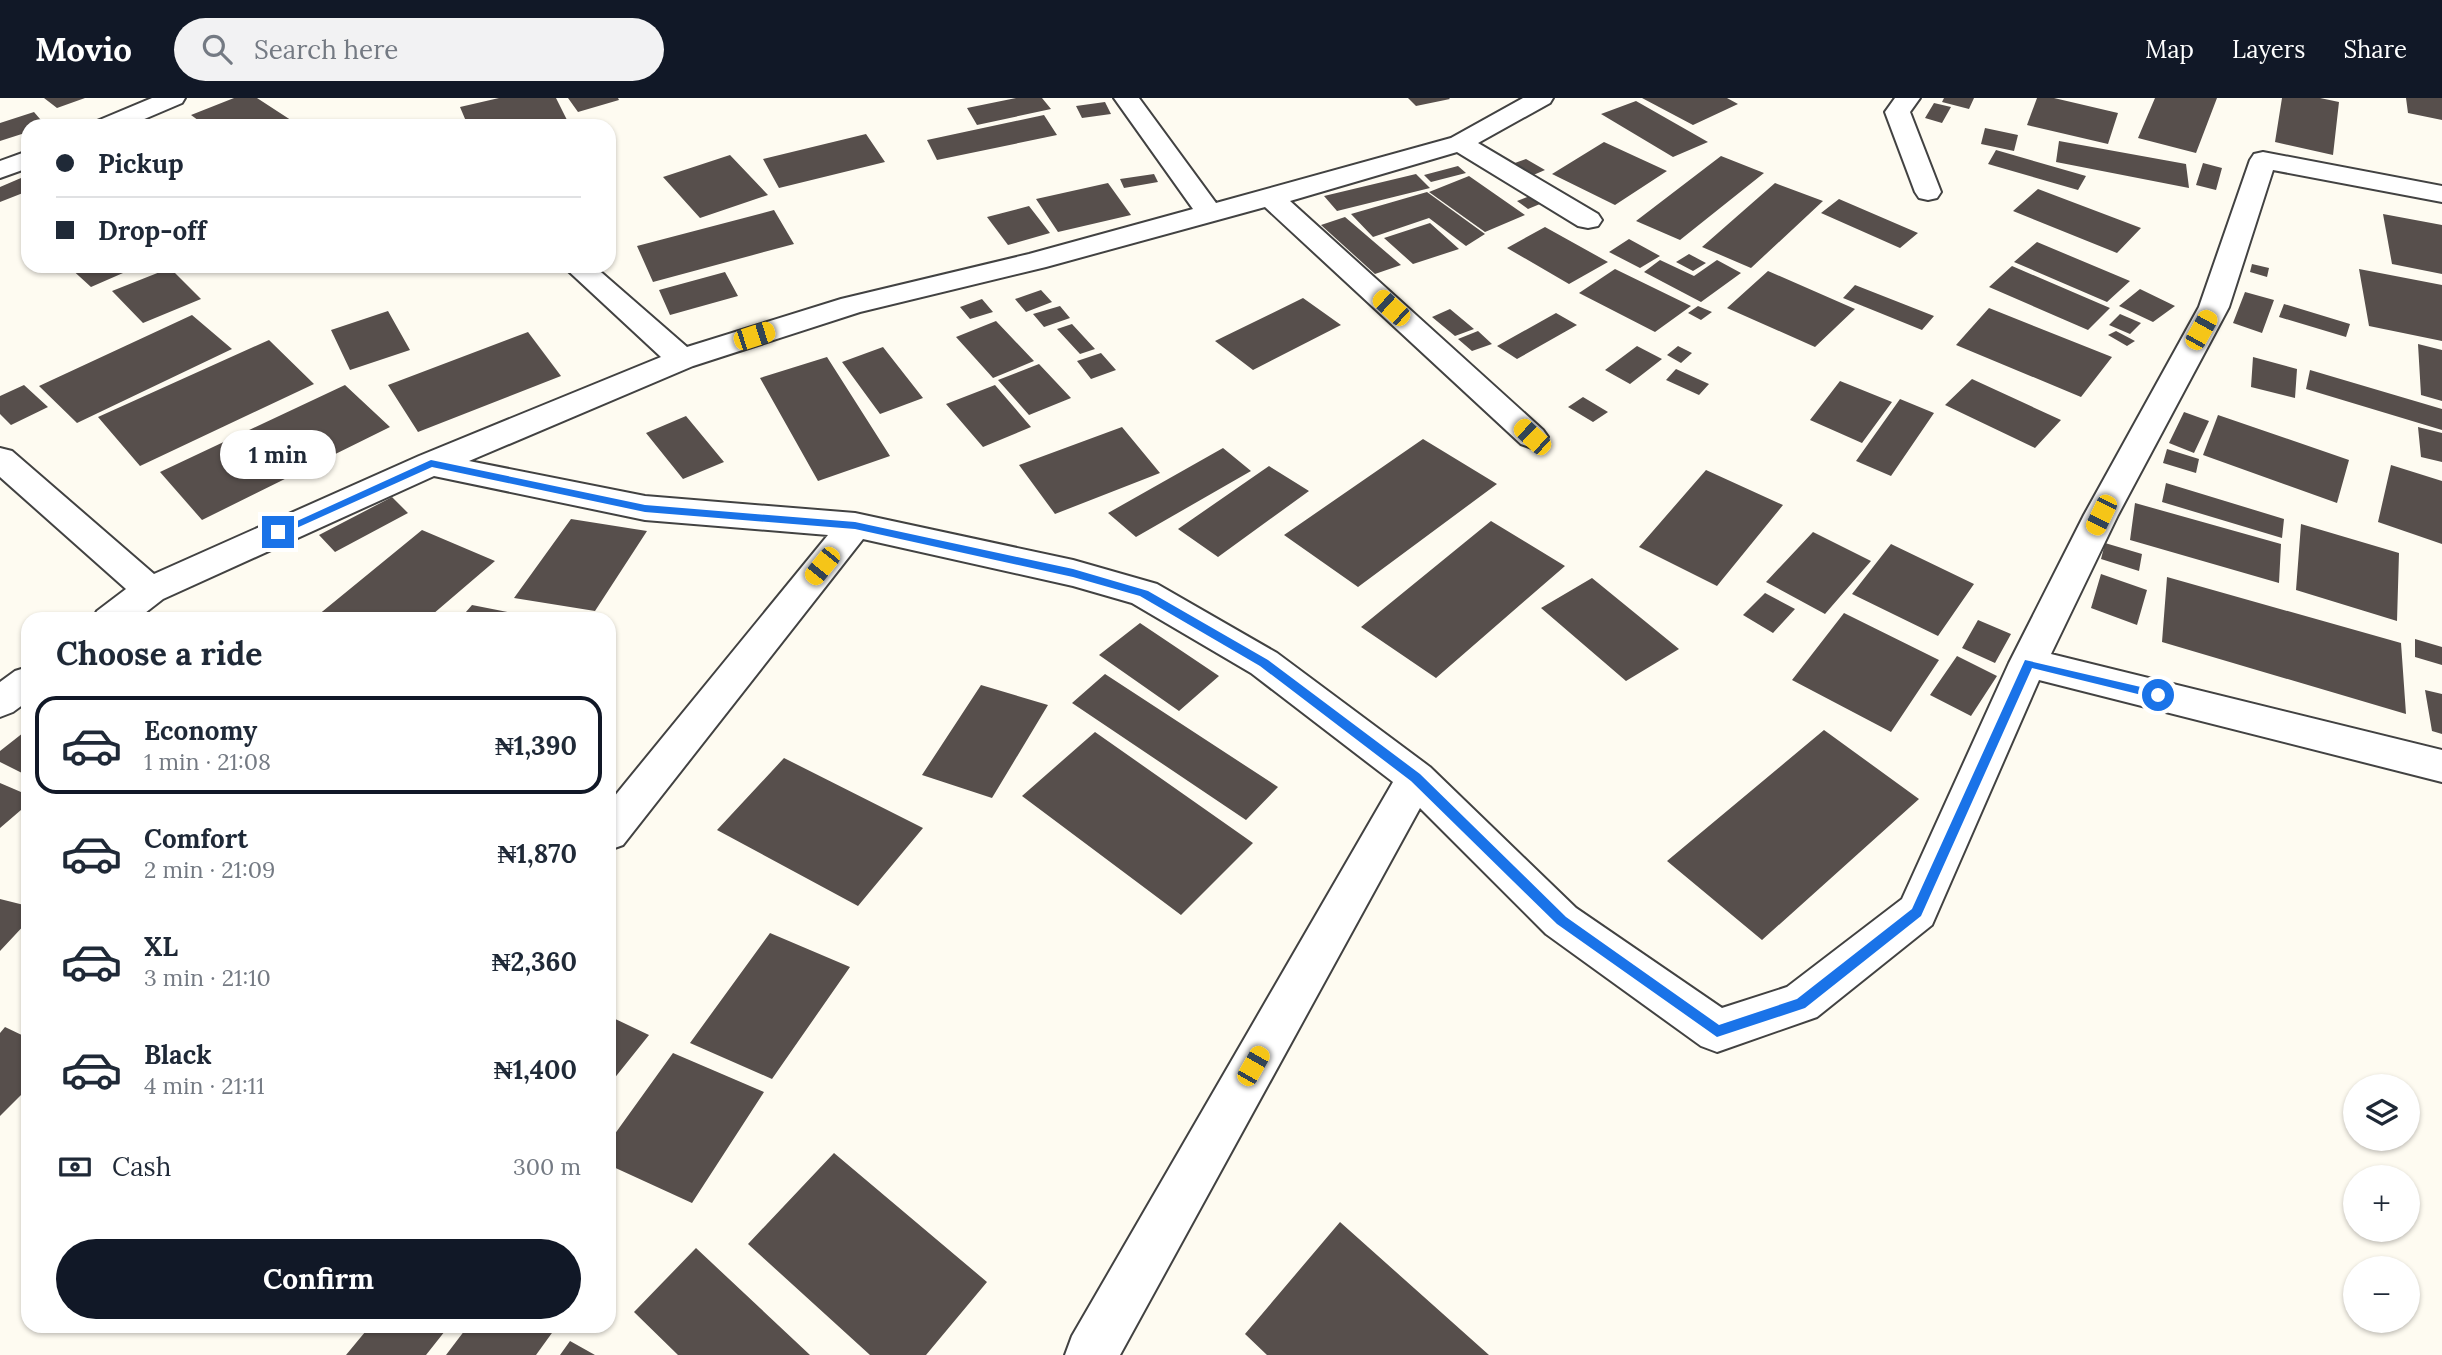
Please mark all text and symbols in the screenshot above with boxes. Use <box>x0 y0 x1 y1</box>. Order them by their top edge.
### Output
search box <box>174 18 664 81</box>
text: Movio <box>35 28 132 70</box>
icon: search <box>198 30 236 68</box>
text: Search here <box>254 33 398 66</box>
text: Map <box>2145 34 2194 65</box>
text: Layers <box>2232 34 2305 65</box>
text: Share <box>2343 34 2407 65</box>
text: Pickup <box>98 147 184 180</box>
text: Drop-off <box>98 214 206 247</box>
car <box>1369 286 1414 330</box>
car <box>2182 307 2221 353</box>
car <box>731 320 778 352</box>
car <box>1510 415 1555 459</box>
callout: 1 min <box>220 430 336 480</box>
text: 1 min <box>249 440 307 469</box>
car <box>2083 492 2120 538</box>
route end <box>262 516 294 548</box>
car <box>801 543 844 589</box>
text: Choose a ride <box>56 633 263 674</box>
route start <box>2142 679 2174 711</box>
icon: car <box>60 714 123 777</box>
text: Economy <box>144 714 257 747</box>
text: ₦1,390 <box>495 729 577 762</box>
text: 1 min · 21:08 <box>144 747 271 776</box>
icon: car <box>60 822 123 885</box>
text: Comfort <box>144 822 248 855</box>
text: ₦1,870 <box>498 837 577 870</box>
text: 2 min · 21:09 <box>144 855 275 884</box>
icon: car <box>60 930 123 993</box>
text: XL <box>144 930 178 963</box>
text: ₦2,360 <box>492 945 577 978</box>
text: 3 min · 21:10 <box>144 963 271 992</box>
icon: car <box>60 1038 123 1101</box>
text: Black <box>144 1038 212 1071</box>
car <box>1234 1043 1273 1089</box>
text: ₦1,400 <box>494 1053 577 1086</box>
text: 4 min · 21:11 <box>144 1071 265 1100</box>
map controls <box>2343 1074 2420 1333</box>
button: layers <box>2343 1074 2420 1151</box>
icon: cash <box>56 1148 94 1186</box>
text: Cash <box>112 1150 171 1183</box>
text: 300 m <box>513 1152 581 1181</box>
button: + <box>2343 1165 2420 1242</box>
button: Confirm <box>56 1239 581 1319</box>
button: − <box>2343 1256 2420 1333</box>

